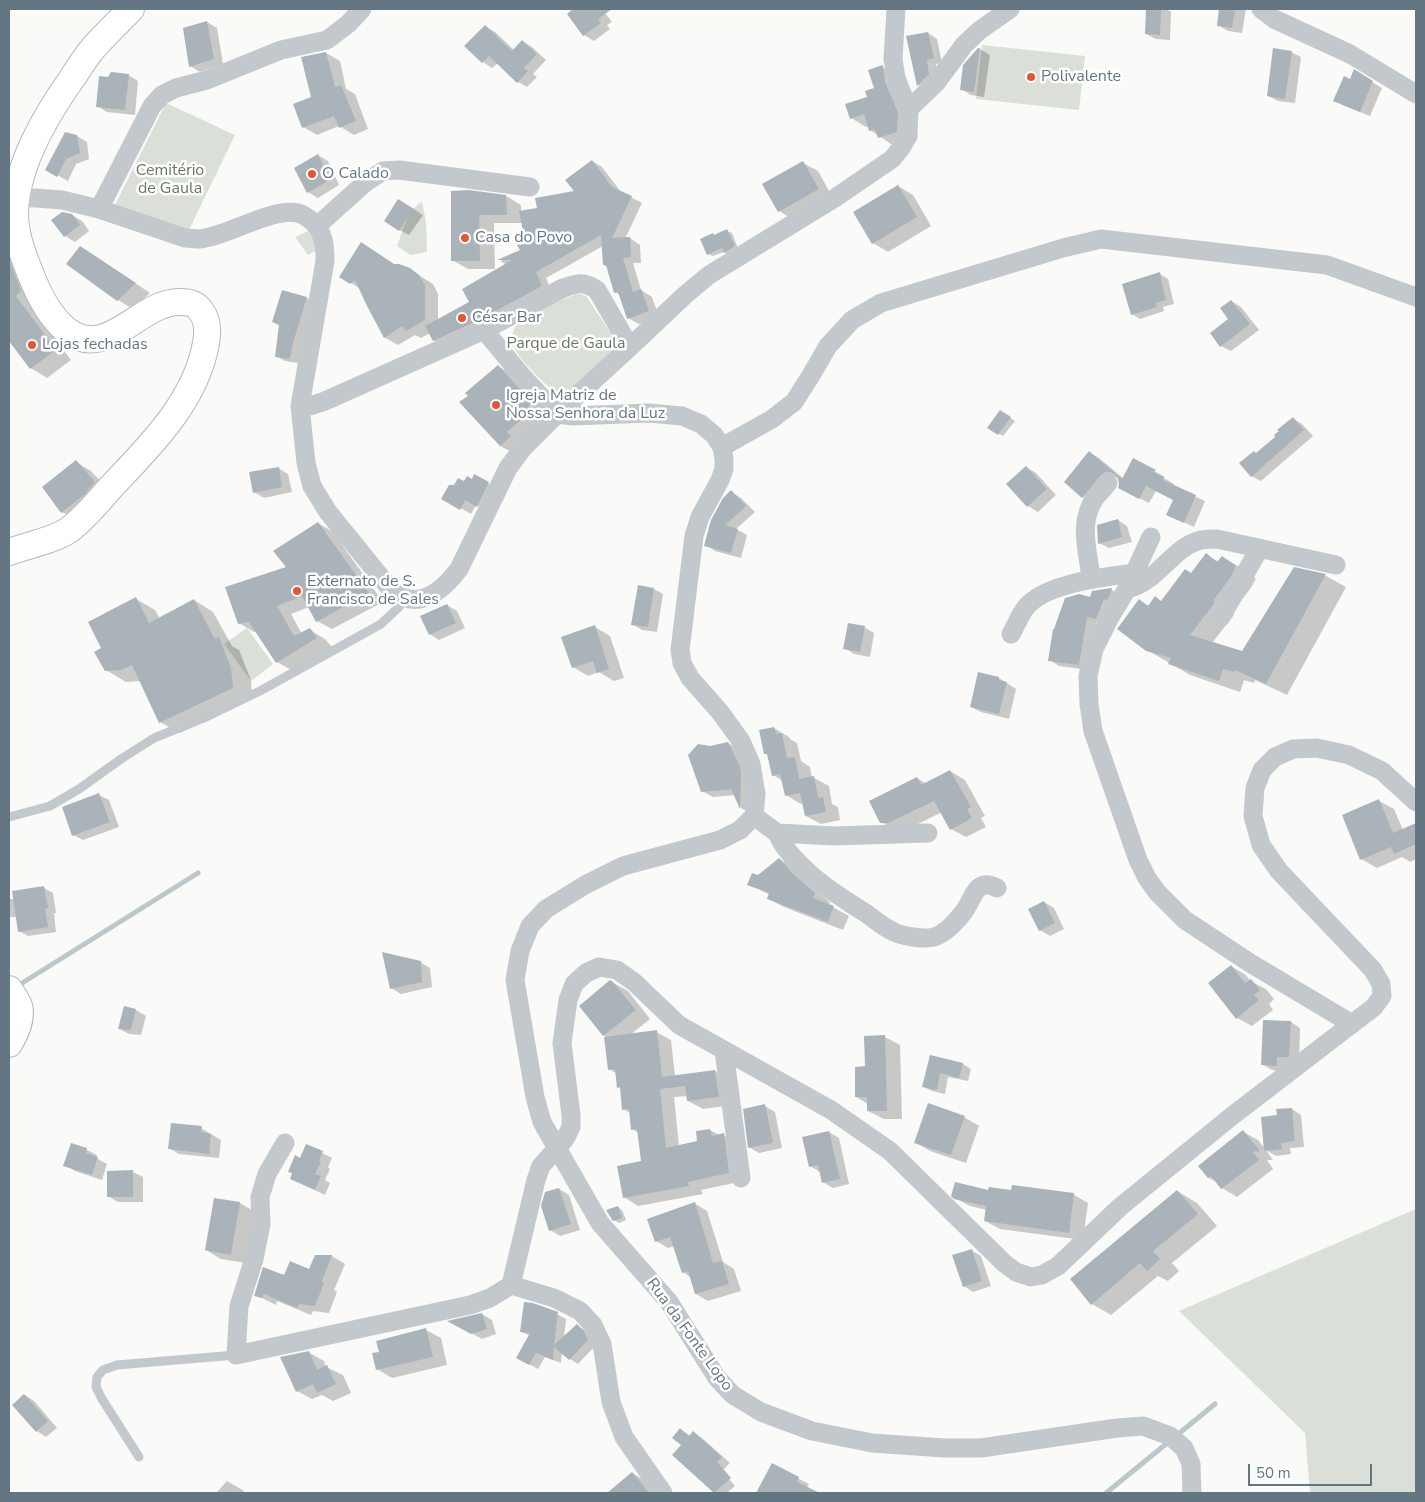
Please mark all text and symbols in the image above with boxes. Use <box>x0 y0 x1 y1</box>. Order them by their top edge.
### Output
place label: Polivalente <box>1041 67 1121 87</box>
marker: Polivalente <box>1025 71 1037 83</box>
park label: Cemitério de Gaula <box>136 161 204 199</box>
place label: O Calado <box>322 164 389 184</box>
marker: O Calado <box>306 168 318 180</box>
place label: Casa do Povo <box>475 228 572 248</box>
marker: Casa do Povo <box>459 232 471 244</box>
place label: César Bar <box>472 308 542 328</box>
marker: César Bar <box>456 312 468 324</box>
park label: Parque de Gaula <box>506 334 626 354</box>
place label: Lojas fechadas <box>42 335 148 355</box>
marker: Lojas fechadas <box>26 339 38 351</box>
place label: Igreja Matriz de Nossa Senhora da Luz <box>506 386 665 424</box>
marker: Igreja Matriz de Nossa Senhora da Luz <box>490 399 502 411</box>
place label: Externato de S. Francisco de Sales <box>307 572 439 610</box>
marker: Externato de S. Francisco de Sales <box>291 585 303 597</box>
street label: Rua da Fonte Lopo <box>642 1275 736 1395</box>
scale bar <box>1250 1454 1374 1486</box>
text: 50 m <box>1256 1463 1291 1483</box>

